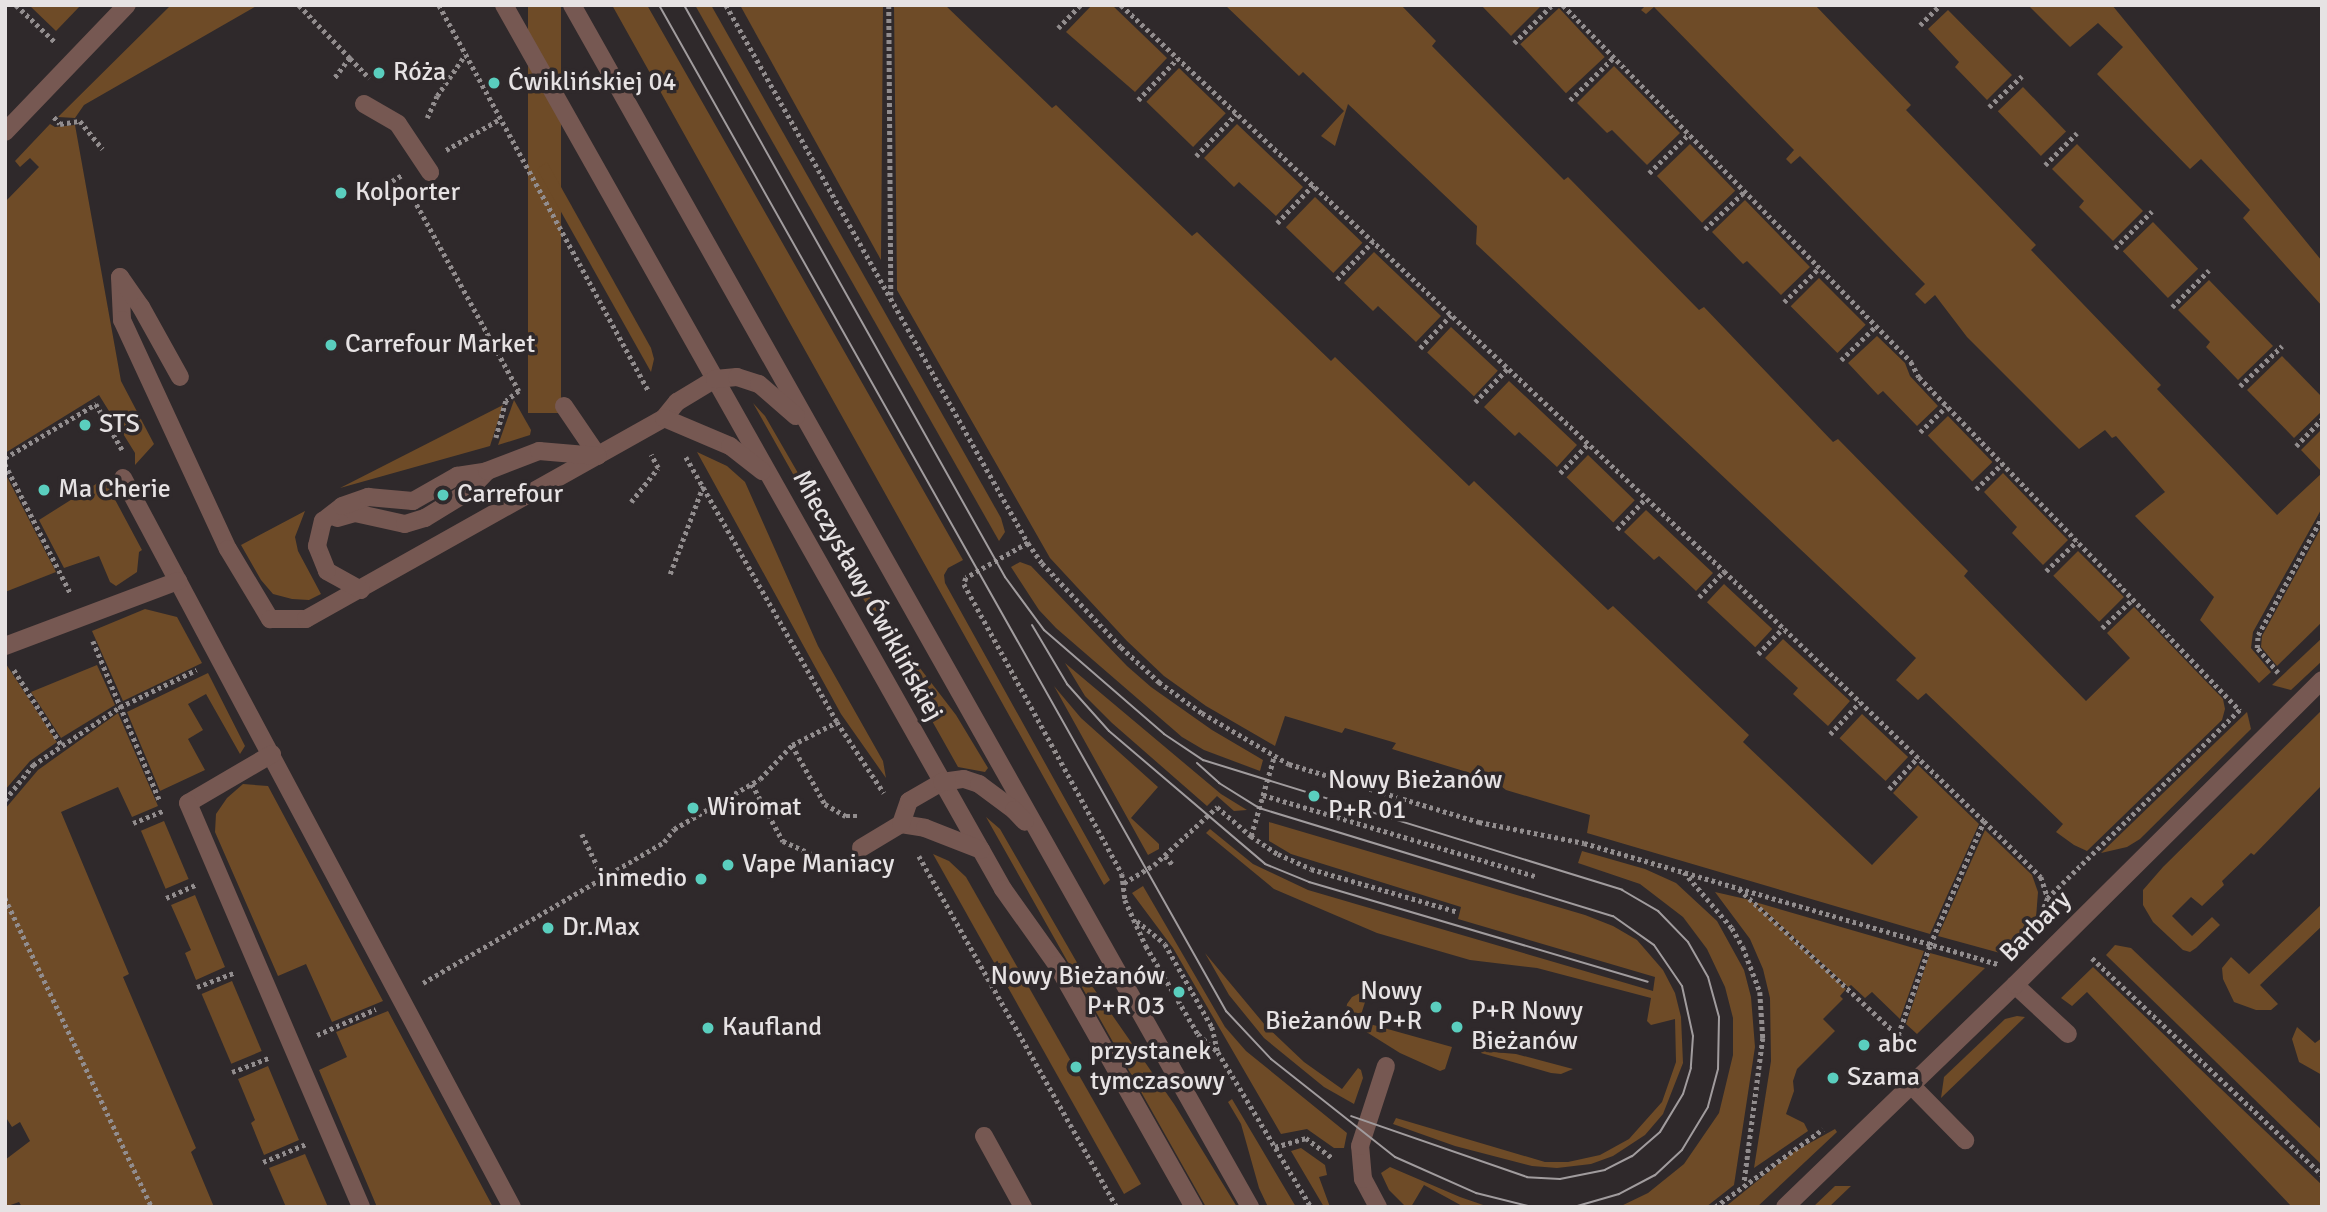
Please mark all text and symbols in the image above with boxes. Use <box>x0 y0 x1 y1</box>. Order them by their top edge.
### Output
place label: Róża <box>393 57 446 89</box>
marker: Róża <box>371 65 387 81</box>
place label: Ćwiklińskiej 04 <box>508 67 677 99</box>
marker: Ćwiklińskiej 04 <box>486 75 502 91</box>
place label: Kolporter <box>355 177 460 209</box>
marker: Kolporter <box>333 185 349 201</box>
place label: Carrefour Market <box>345 329 535 361</box>
marker: Carrefour Market <box>323 337 339 353</box>
place label: STS <box>99 409 140 441</box>
marker: STS <box>77 417 93 433</box>
street label: Mieczysławy Ćwiklińskiej <box>785 465 949 727</box>
place label: Ma Cherie <box>58 474 171 506</box>
place label: Carrefour <box>457 479 563 511</box>
marker: Ma Cherie <box>36 482 52 498</box>
marker: Carrefour <box>435 487 451 503</box>
place label: Nowy Bieżanów P+R 01 <box>1328 765 1502 826</box>
marker: Nowy Bieżanów P+R 01 <box>1306 788 1322 804</box>
place label: Wiromat <box>707 792 801 824</box>
marker: Wiromat <box>685 800 701 816</box>
place label: Vape Maniacy <box>742 849 895 881</box>
marker: Vape Maniacy <box>720 857 736 873</box>
place label: inmedio <box>598 863 687 895</box>
marker: inmedio <box>693 871 709 887</box>
street label: Barbary <box>1994 885 2078 969</box>
place label: Dr.Max <box>562 912 640 944</box>
marker: Dr.Max <box>540 920 556 936</box>
place label: Nowy Bieżanów P+R 03 <box>991 961 1165 1023</box>
place label: Nowy Bieżanów P+R <box>1265 976 1422 1038</box>
marker: Nowy Bieżanów P+R 03 <box>1171 984 1187 1000</box>
place label: P+R Nowy Bieżanów <box>1471 996 1583 1058</box>
marker: Nowy Bieżanów P+R <box>1428 999 1444 1015</box>
place label: Kaufland <box>722 1012 822 1044</box>
marker: P+R Nowy Bieżanów <box>1449 1019 1465 1035</box>
marker: Kaufland <box>700 1020 716 1036</box>
place label: abc <box>1878 1029 1917 1061</box>
place label: przystanek tymczasowy <box>1090 1036 1225 1098</box>
marker: abc <box>1856 1037 1872 1053</box>
marker: przystanek tymczasowy <box>1068 1059 1084 1075</box>
place label: Szama <box>1847 1062 1920 1094</box>
marker: Szama <box>1825 1070 1841 1086</box>

